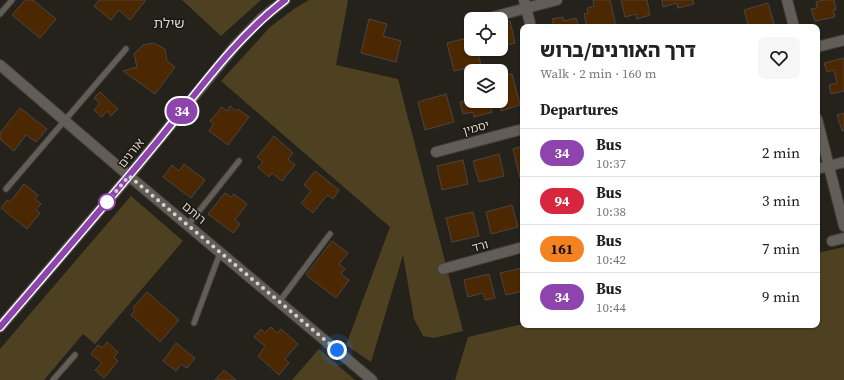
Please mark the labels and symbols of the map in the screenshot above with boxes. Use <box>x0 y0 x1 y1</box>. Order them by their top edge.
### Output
district label: שילת <box>153 13 185 33</box>
line badge: 34 <box>164 98 200 124</box>
street label: יסמין <box>461 117 491 139</box>
street label: אורנים <box>114 135 148 171</box>
unlabelled marker <box>98 193 116 211</box>
street label: רותם <box>179 198 209 228</box>
street label: ורד <box>470 236 490 256</box>
your location <box>327 340 347 360</box>

